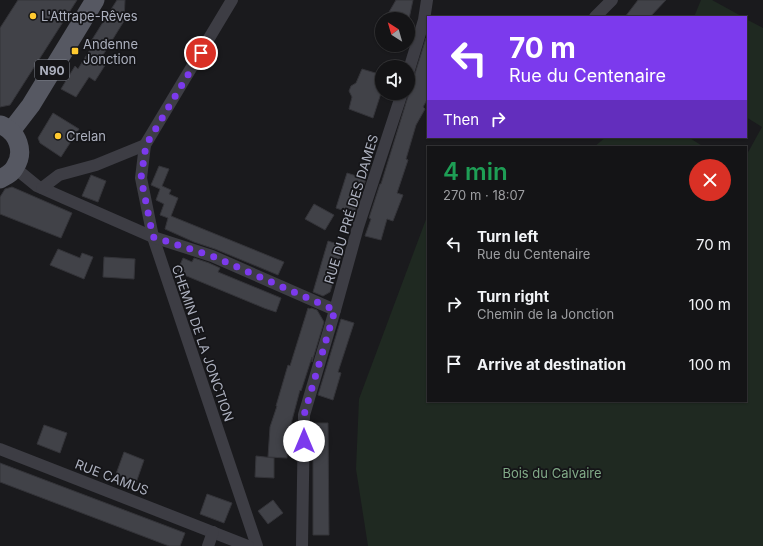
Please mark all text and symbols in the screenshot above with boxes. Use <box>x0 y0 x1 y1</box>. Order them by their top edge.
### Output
place label: L'Attrape-Rêves <box>41 8 138 24</box>
marker: L'Attrape-Rêves <box>28 11 38 21</box>
north arrow <box>375 12 415 52</box>
map controls <box>375 12 415 100</box>
text: 70 m <box>509 31 576 65</box>
icon: left <box>443 32 495 84</box>
place label: Andenne Jonction <box>83 36 138 67</box>
pin <box>184 36 218 70</box>
icon: arrive <box>190 42 212 64</box>
marker: Andenne Jonction <box>70 46 80 56</box>
road number: N90 <box>35 60 69 80</box>
button: sound <box>375 60 415 100</box>
text: Rue du Centenaire <box>509 65 666 86</box>
icon: right <box>487 108 509 130</box>
text: Then <box>443 110 479 129</box>
place label: Crelan <box>66 128 106 144</box>
marker: Crelan <box>53 131 63 141</box>
street label: RUE DU PRÉ DES DAMES <box>321 132 381 286</box>
text: 4 min <box>443 157 508 186</box>
button: close <box>689 159 731 201</box>
text: 270 m · 18:07 <box>443 187 525 203</box>
text: Turn left <box>477 227 538 246</box>
icon: left <box>443 233 465 255</box>
text: 70 m <box>696 235 731 254</box>
text: Rue du Centenaire <box>477 246 590 262</box>
street label: CHEMIN DE LA JONCTION <box>169 263 237 423</box>
text: Turn right <box>477 287 549 306</box>
icon: right <box>443 293 465 315</box>
text: 100 m <box>689 295 731 314</box>
text: Chemin de la Jonction <box>477 306 614 322</box>
icon: arrive <box>443 353 465 375</box>
text: Arrive at destination <box>477 355 626 374</box>
text: 100 m <box>689 355 731 374</box>
position arrow <box>283 420 325 462</box>
street label: RUE CAMUS <box>73 456 151 498</box>
park label: Bois du Calvaire <box>502 465 602 481</box>

